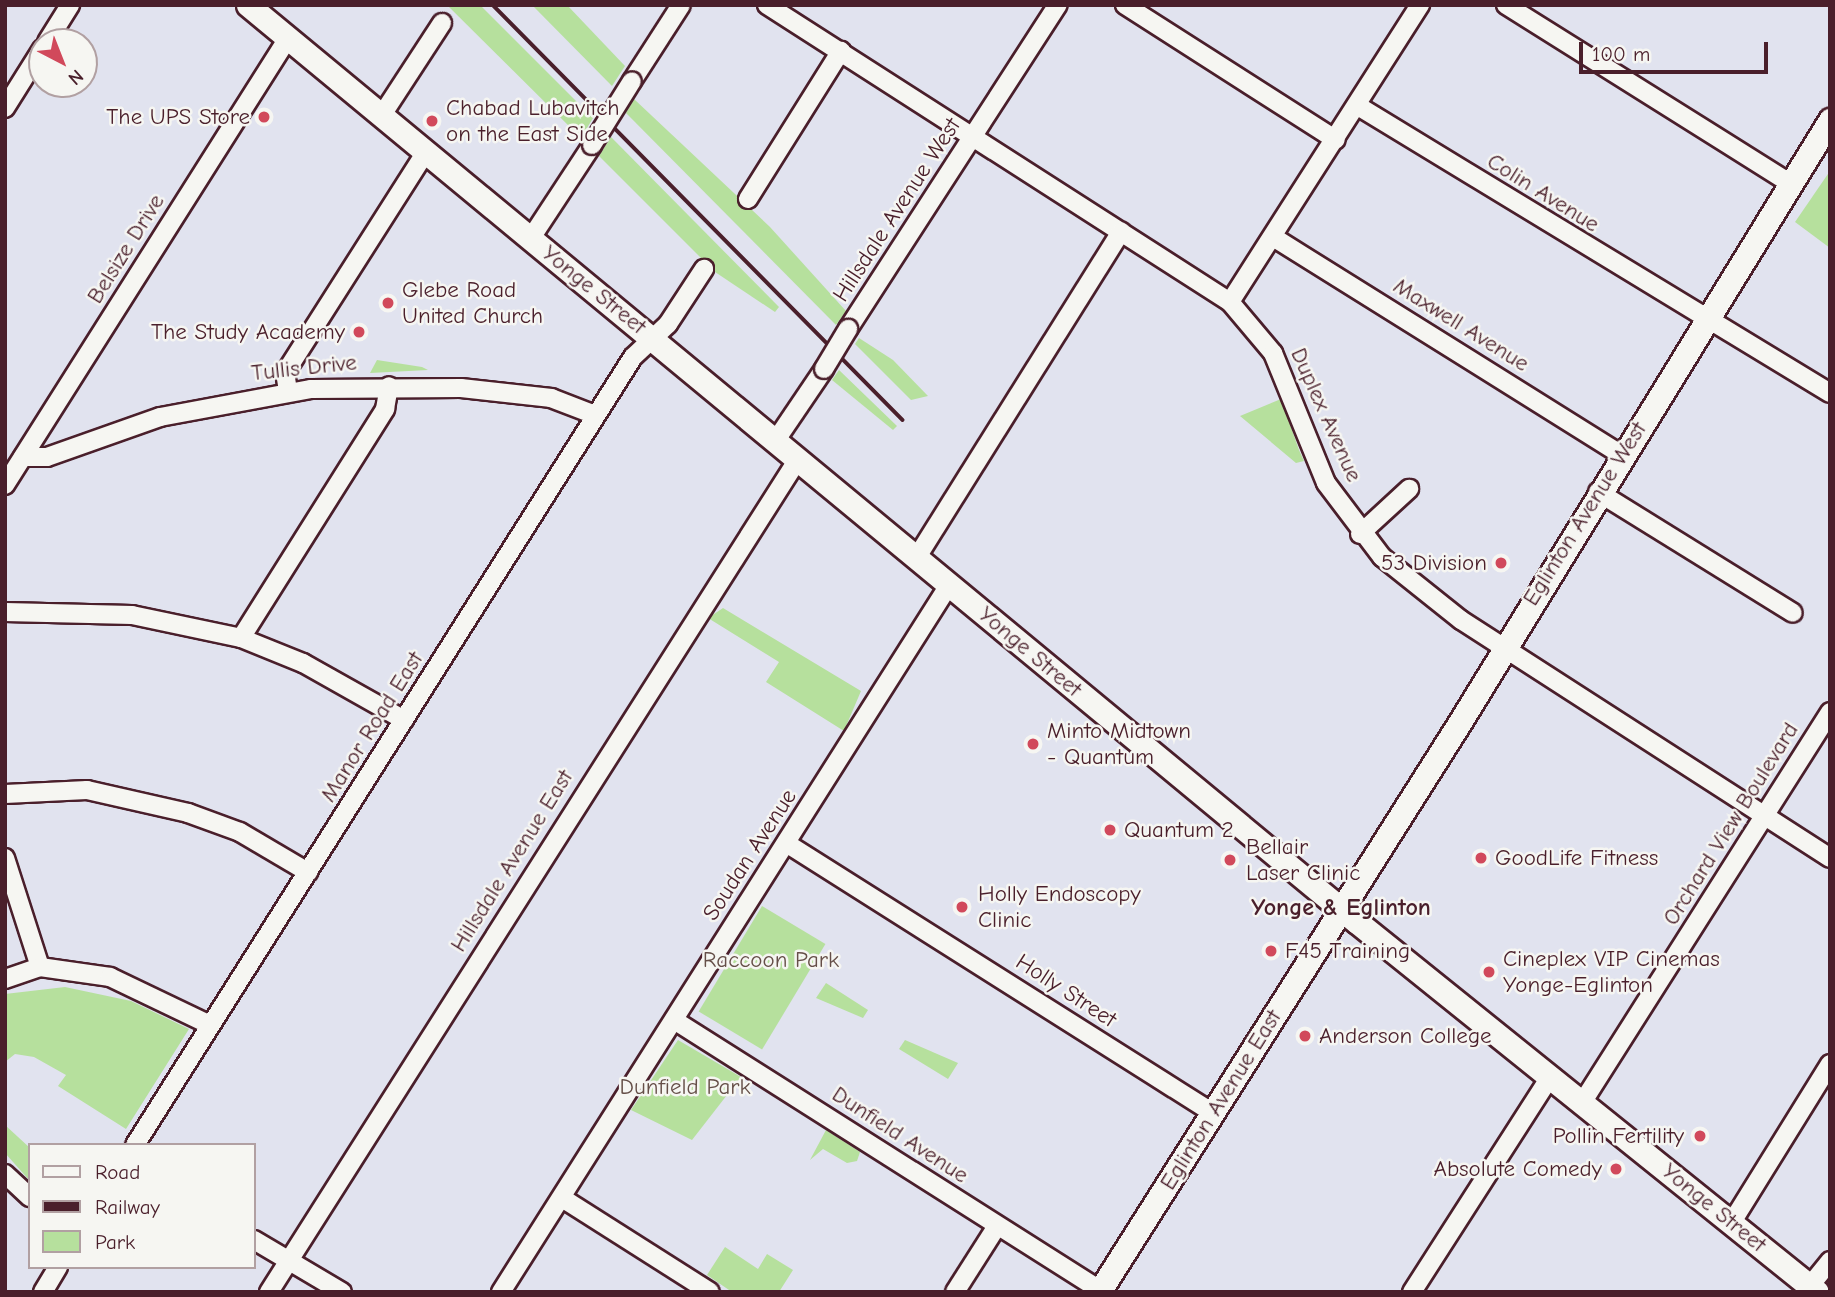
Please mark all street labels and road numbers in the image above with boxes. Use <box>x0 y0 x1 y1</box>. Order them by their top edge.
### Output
street label: Hillsdale Avenue West <box>827 113 967 307</box>
street label: Colin Avenue <box>1482 148 1604 238</box>
street label: Belsize Drive <box>82 189 170 309</box>
street label: Yonge Street <box>536 240 652 340</box>
street label: Maxwell Avenue <box>1388 272 1534 378</box>
street label: Duplex Avenue <box>1284 344 1368 486</box>
street label: Tullis Drive <box>250 349 358 387</box>
street label: Eglinton Avenue West <box>1517 417 1653 611</box>
street label: Yonge Street <box>973 601 1087 703</box>
street label: Manor Road East <box>315 647 429 807</box>
street label: Orchard View Boulevard <box>1657 718 1805 930</box>
street label: Hillsdale Avenue East <box>445 765 579 957</box>
street label: Soudan Avenue <box>697 784 803 926</box>
street label: Holly Street <box>1011 948 1121 1034</box>
street label: Eglinton Avenue East <box>1154 1005 1288 1195</box>
street label: Dunfield Avenue <box>827 1081 973 1189</box>
street label: Yonge Street <box>1656 1158 1772 1258</box>

